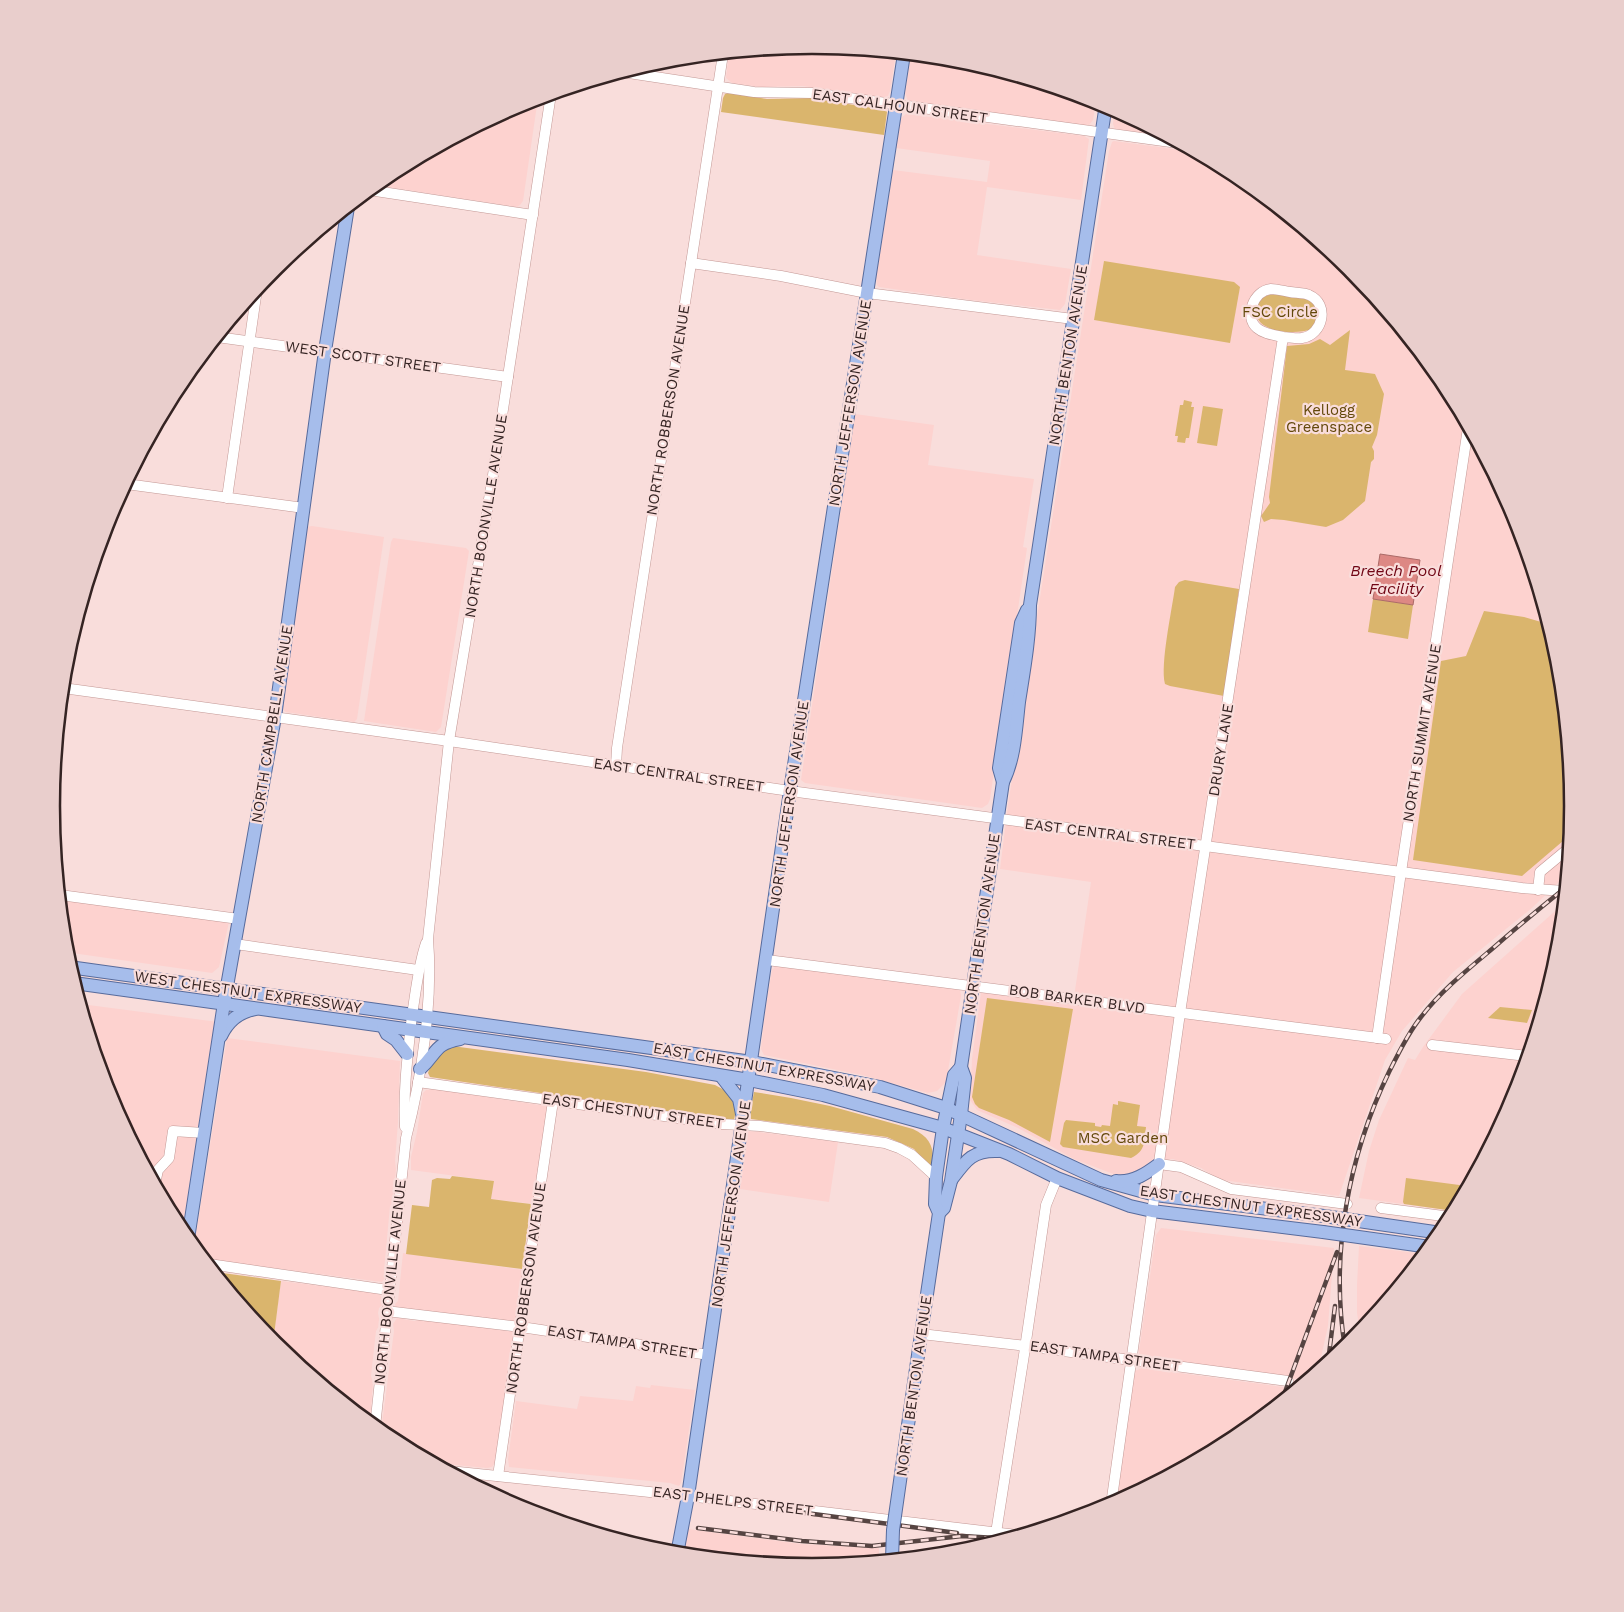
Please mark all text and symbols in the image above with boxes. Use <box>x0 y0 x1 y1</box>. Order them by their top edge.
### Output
street label: EAST CALHOUN STREET <box>811 85 989 127</box>
street label: NORTH BENTON AVENUE <box>1045 263 1091 447</box>
street label: NORTH JEFFERSON AVENUE <box>825 299 875 507</box>
street label: NORTH ROBBERSON AVENUE <box>642 303 694 517</box>
park label: FSC Circle <box>1242 303 1318 321</box>
street label: WEST SCOTT STREET <box>284 337 442 377</box>
park label: Kellogg Greenspace <box>1286 401 1372 436</box>
street label: NORTH BOONVILLE AVENUE <box>461 413 511 619</box>
water label: Breech Pool Facility <box>1350 561 1442 598</box>
street label: NORTH CAMPBELL AVENUE <box>247 624 297 824</box>
street label: NORTH SUMMIT AVENUE <box>1399 643 1445 823</box>
street label: NORTH JEFFERSON AVENUE <box>766 700 812 908</box>
street label: DRURY LANE <box>1205 702 1237 798</box>
street label: EAST CENTRAL STREET <box>592 754 766 796</box>
street label: EAST CENTRAL STREET <box>1023 815 1197 853</box>
street label: NORTH BENTON AVENUE <box>960 832 1004 1016</box>
street label: WEST CHESTNUT EXPRESSWAY <box>133 967 363 1017</box>
street label: BOB BARKER BLVD <box>1008 981 1146 1017</box>
street label: EAST CHESTNUT EXPRESSWAY <box>652 1039 877 1095</box>
street label: EAST CHESTNUT STREET <box>541 1089 725 1133</box>
street label: NORTH JEFFERSON AVENUE <box>708 1100 754 1308</box>
park label: MSC Garden <box>1078 1129 1168 1147</box>
street label: NORTH BOONVILLE AVENUE <box>370 1179 410 1385</box>
street label: NORTH ROBBERSON AVENUE <box>502 1181 550 1395</box>
street label: EAST CHESTNUT EXPRESSWAY <box>1139 1181 1364 1231</box>
street label: NORTH BENTON AVENUE <box>892 1294 936 1478</box>
street label: EAST TAMPA STREET <box>546 1321 698 1363</box>
street label: EAST TAMPA STREET <box>1029 1337 1181 1375</box>
street label: EAST PHELPS STREET <box>652 1482 814 1520</box>

